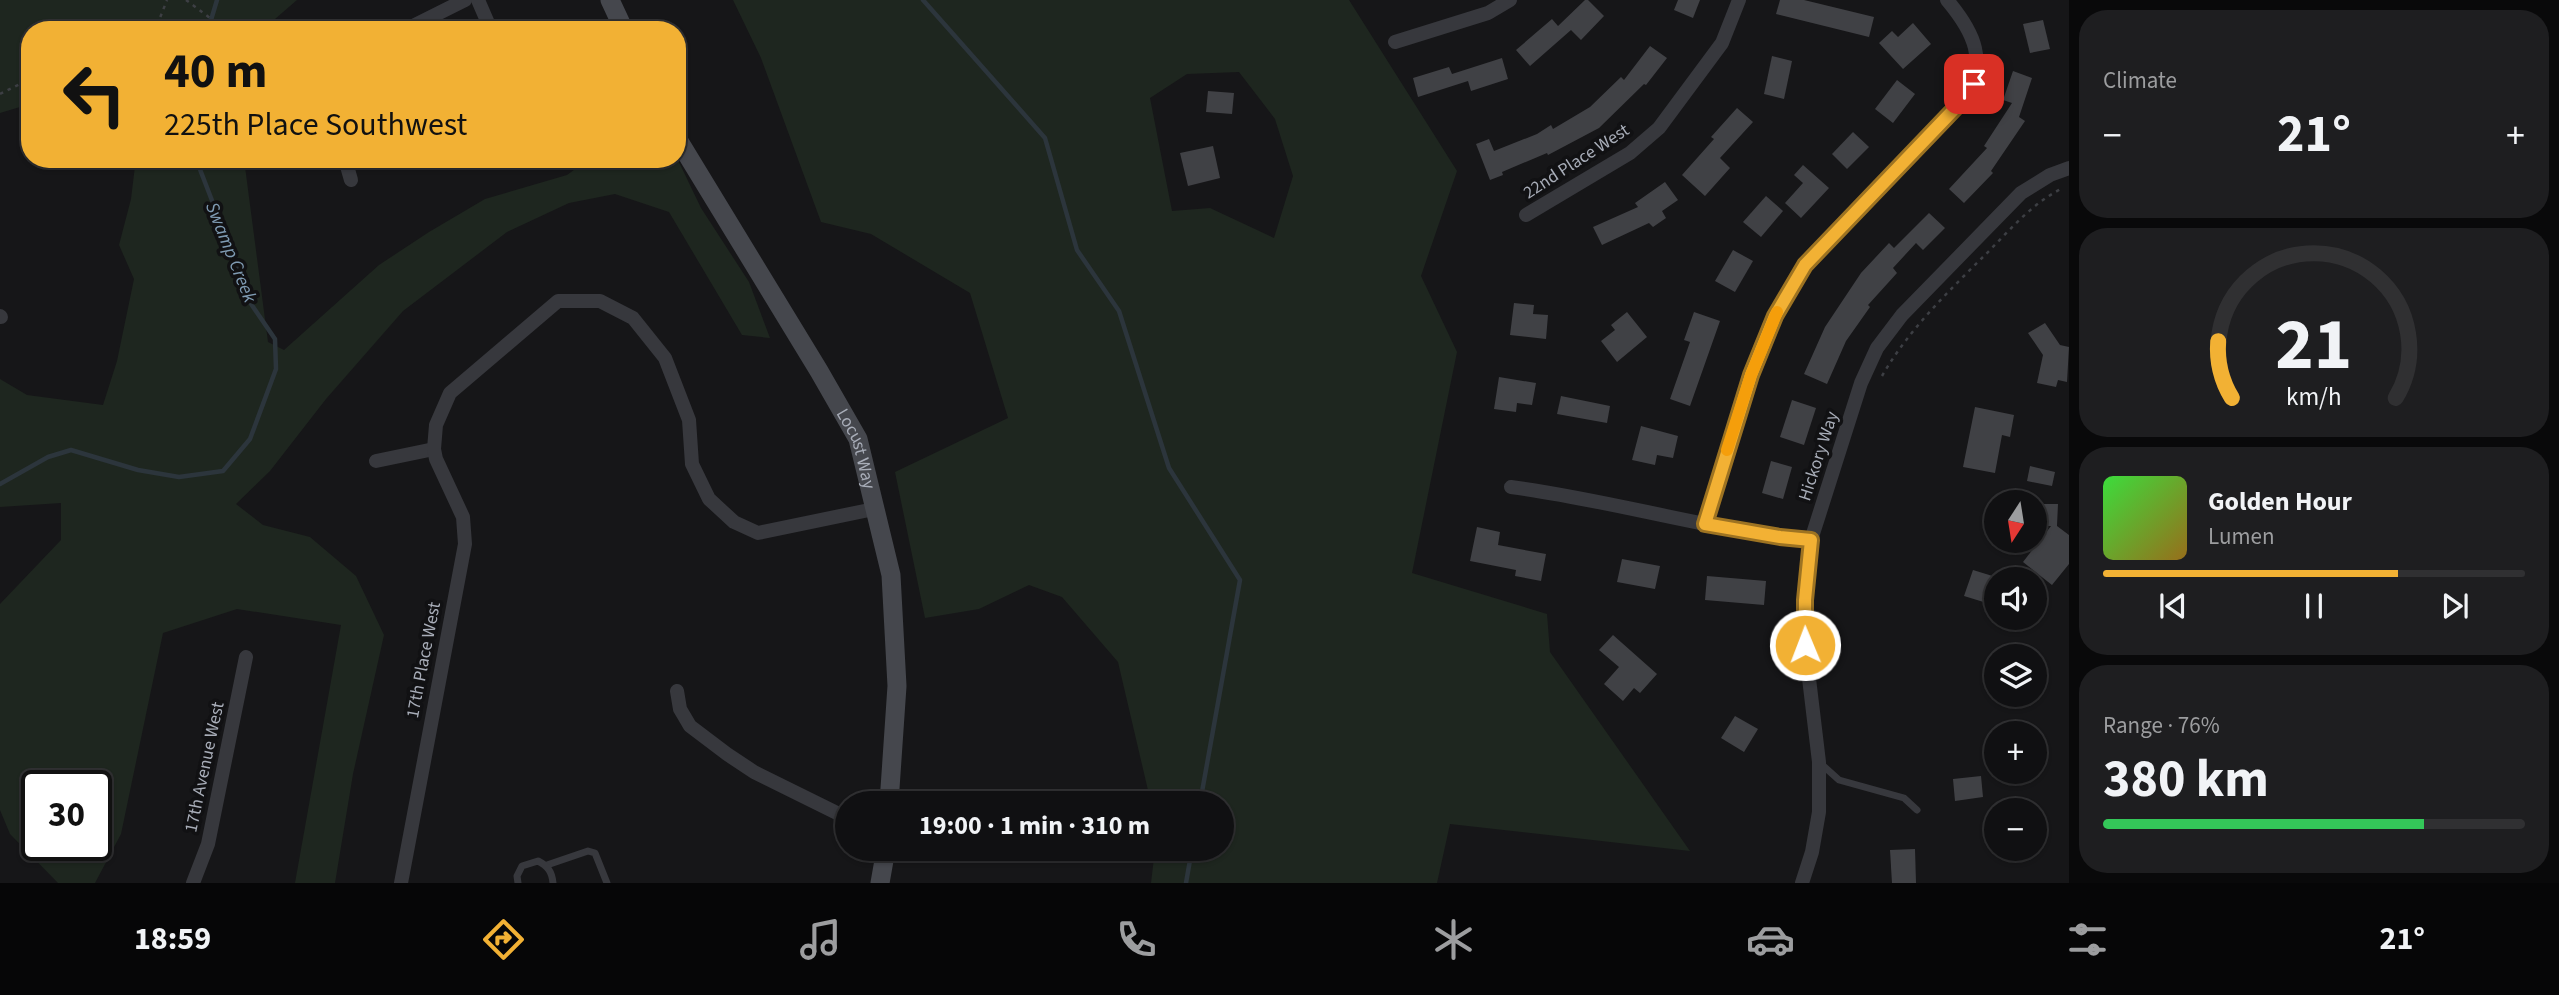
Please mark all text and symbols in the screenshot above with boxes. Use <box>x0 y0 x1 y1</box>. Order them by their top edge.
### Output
text: 40 m <box>164 37 268 107</box>
icon: left <box>49 49 140 140</box>
pin <box>1944 54 2004 114</box>
text: Climate <box>2103 64 2177 97</box>
icon: arrive <box>1955 65 1993 103</box>
text: 21° <box>2277 98 2351 172</box>
text: 225th Place Southwest <box>164 102 467 148</box>
text: − <box>2103 109 2122 163</box>
text: + <box>2506 109 2525 163</box>
street label: 22nd Place West <box>1518 118 1634 205</box>
water label: Swamp Creek <box>198 198 263 308</box>
text: 21 <box>2276 294 2352 398</box>
text: km/h <box>2286 379 2342 415</box>
street label: Locust Way <box>830 404 882 492</box>
street label: Hickory Way <box>1792 408 1845 504</box>
text: Golden Hour <box>2208 483 2352 520</box>
north arrow <box>1984 490 2048 553</box>
map controls <box>1984 490 2047 861</box>
text: Lumen <box>2208 520 2275 553</box>
button: sound <box>1984 567 2047 630</box>
icon: previous <box>2154 587 2192 625</box>
icon: pause <box>2295 587 2333 625</box>
icon: next <box>2436 587 2474 625</box>
street label: 17th Place West <box>400 600 447 720</box>
position arrow <box>1768 608 1842 682</box>
button: layers <box>1984 644 2047 707</box>
street label: 17th Avenue West <box>178 700 231 835</box>
text: Range · 76% <box>2103 709 2220 742</box>
button: + <box>1984 721 2047 784</box>
text: 380 km <box>2103 743 2269 817</box>
speed limit sign: 30 <box>21 770 112 861</box>
button: − <box>1984 798 2047 861</box>
text: 19:00 · 1 min · 310 m <box>919 807 1150 844</box>
icon: directions <box>479 915 528 964</box>
icon: music <box>796 915 845 964</box>
icon: phone <box>1112 915 1161 964</box>
icon: climate <box>1429 915 1478 964</box>
icon: car <box>1746 915 1795 964</box>
icon: filters <box>2063 915 2112 964</box>
text: 18:59 <box>134 916 211 962</box>
text: 21° <box>2380 916 2425 962</box>

